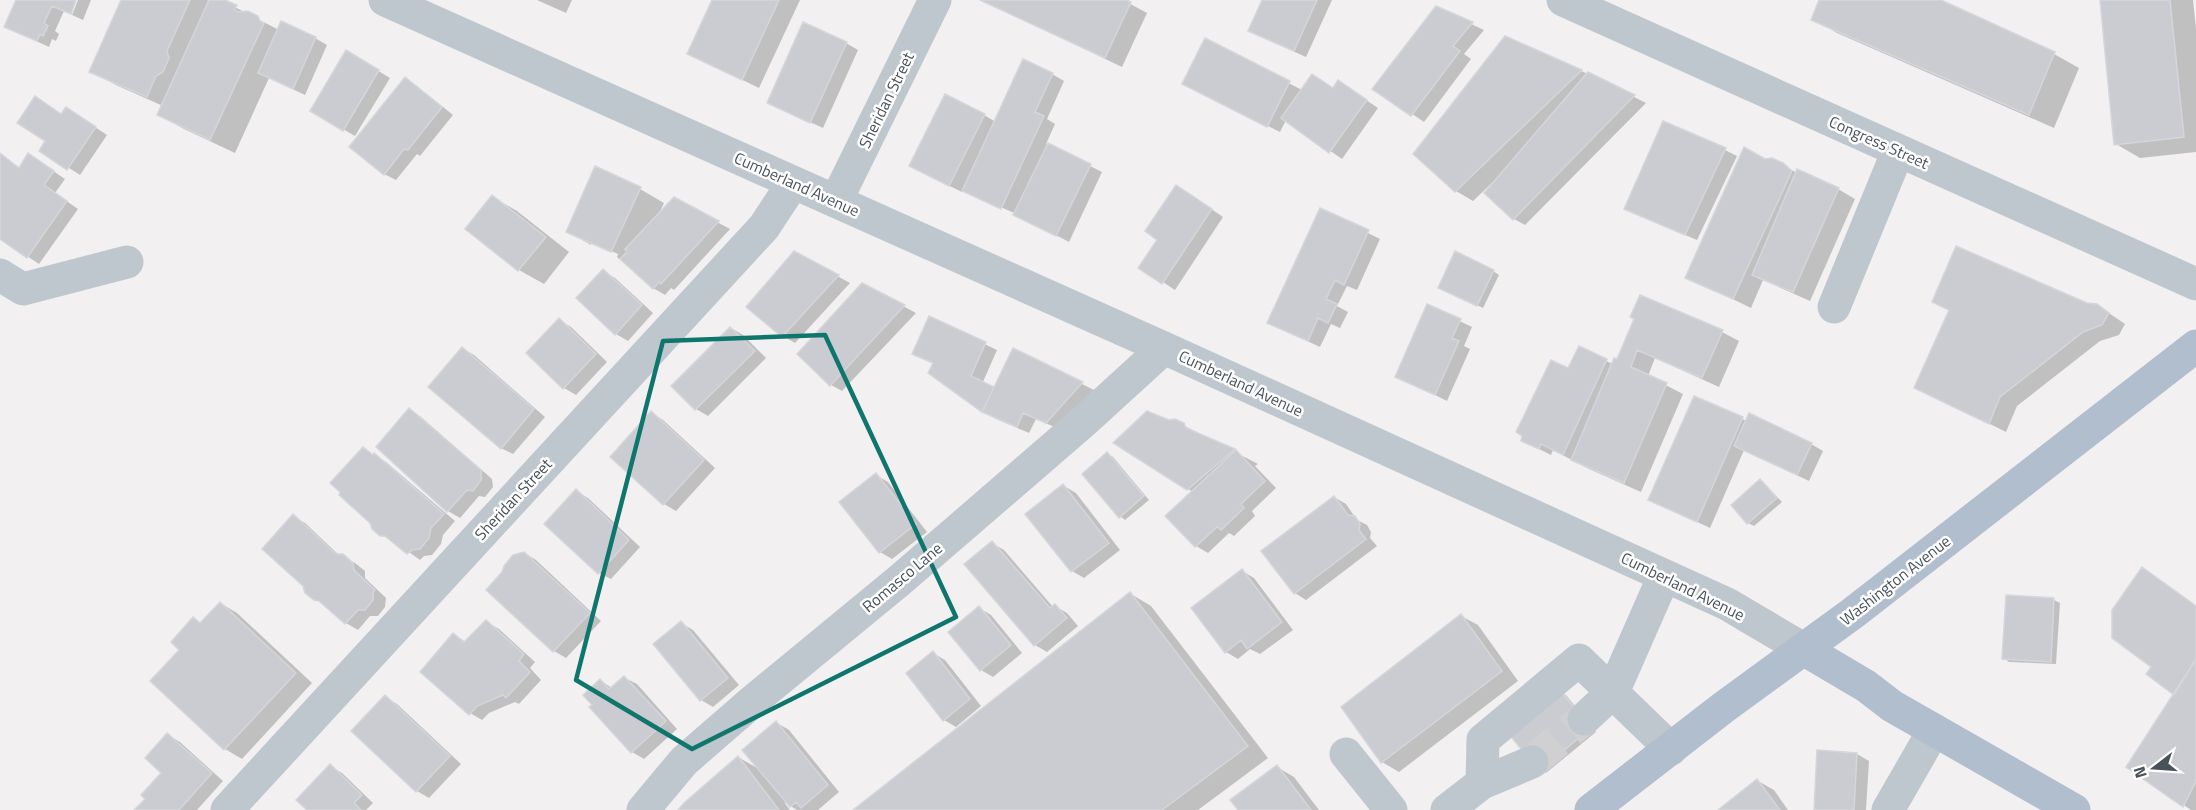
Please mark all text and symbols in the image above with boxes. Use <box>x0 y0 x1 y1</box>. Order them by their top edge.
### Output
street label: Sheridan Street <box>852 48 920 152</box>
street label: Congress Street <box>1825 109 1933 175</box>
street label: Cumberland Avenue <box>731 146 863 222</box>
street label: Cumberland Avenue <box>1175 344 1307 422</box>
street label: Sheridan Street <box>469 452 558 545</box>
street label: Washington Avenue <box>1835 529 1955 631</box>
street label: Romasco Lane <box>857 536 947 618</box>
street label: Cumberland Avenue <box>1617 546 1749 626</box>
north arrow <box>2124 738 2184 798</box>
text: N <box>2127 764 2153 781</box>

